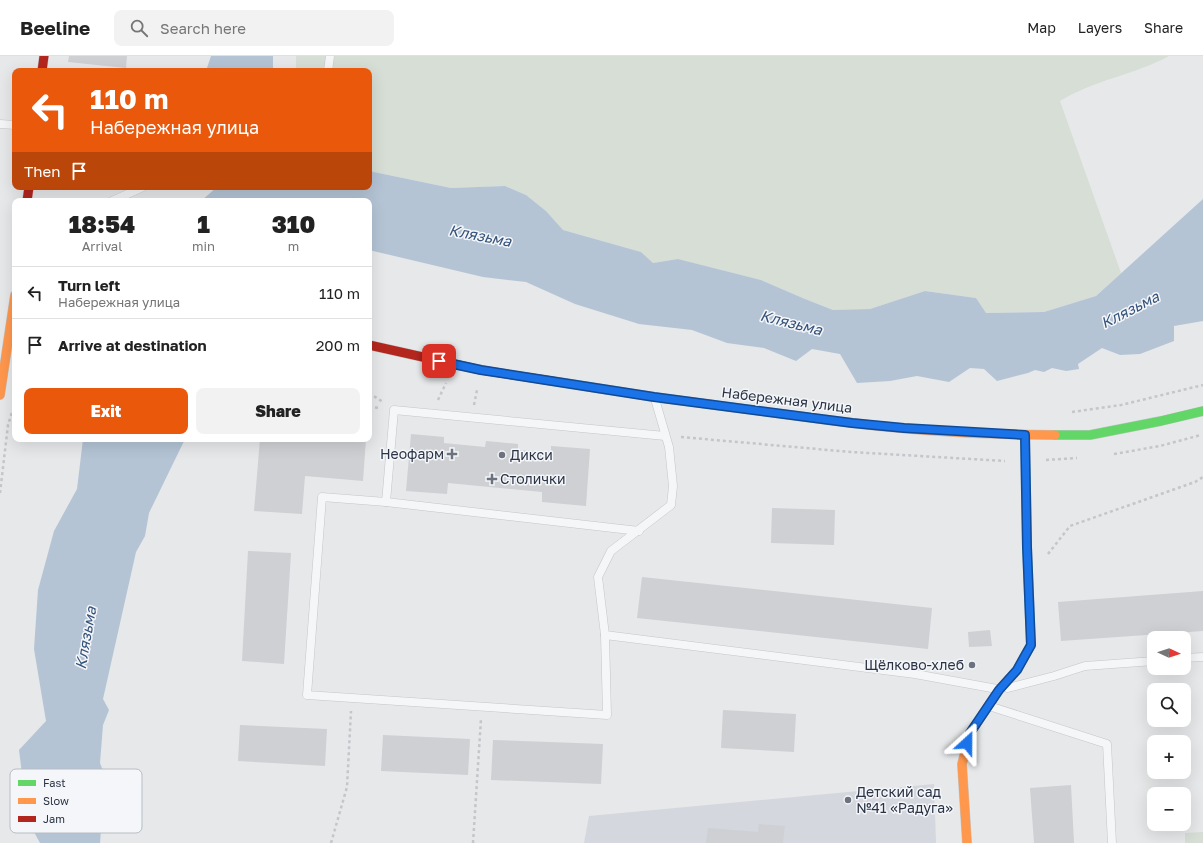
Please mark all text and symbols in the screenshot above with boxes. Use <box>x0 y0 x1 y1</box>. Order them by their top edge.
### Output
search box <box>114 10 394 46</box>
text: Beeline <box>20 16 90 39</box>
icon: search <box>128 17 150 39</box>
text: Search here <box>160 19 246 37</box>
text: Map <box>1027 19 1056 36</box>
text: Layers <box>1078 19 1122 36</box>
text: Share <box>1144 19 1183 36</box>
text: 110 m <box>90 82 169 115</box>
icon: left <box>24 84 76 136</box>
text: Набережная улица <box>90 116 259 138</box>
icon: arrive <box>68 160 90 182</box>
text: Then <box>24 162 60 180</box>
text: 18:54 <box>69 209 135 238</box>
text: 1 <box>197 209 210 238</box>
text: 310 <box>272 209 315 238</box>
water label: Клязьма <box>447 220 513 250</box>
text: Arrival <box>82 238 122 254</box>
text: min <box>192 238 215 254</box>
text: m <box>288 238 299 254</box>
text: Turn left <box>58 276 120 294</box>
icon: left <box>24 282 46 304</box>
text: 110 m <box>319 284 360 302</box>
water label: Клязьма <box>1097 287 1162 331</box>
text: Набережная улица <box>58 294 180 310</box>
water label: Клязьма <box>758 306 825 339</box>
icon: arrive <box>24 334 46 356</box>
text: Arrive at destination <box>58 336 207 354</box>
text: 200 m <box>316 336 360 354</box>
pin <box>422 344 456 378</box>
icon: arrive <box>428 350 450 372</box>
street label: Набережная улица <box>721 383 853 416</box>
button: Exit <box>24 388 188 434</box>
button: Share <box>196 388 360 434</box>
place label: Неофарм <box>380 445 444 462</box>
place label: Дикси <box>510 446 553 463</box>
marker: Неофарм <box>447 449 457 459</box>
marker: Дикси <box>497 450 507 460</box>
place label: Столички <box>500 470 566 487</box>
marker: Столички <box>487 474 497 484</box>
water label: Клязьма <box>71 605 99 670</box>
north arrow <box>1147 631 1191 675</box>
map controls <box>1147 631 1191 831</box>
place label: Щёлково-хлеб <box>864 656 964 673</box>
marker: Щёлково-хлеб <box>967 660 977 670</box>
button: search <box>1147 683 1191 727</box>
position arrow <box>946 722 988 764</box>
button: + <box>1147 735 1191 779</box>
legend <box>10 769 142 833</box>
text: Fast <box>43 776 66 789</box>
place label: Детский сад №41 «Радуга» <box>856 783 953 816</box>
button: − <box>1147 787 1191 831</box>
text: Slow <box>43 794 69 807</box>
marker: Детский сад №41 «Радуга» <box>843 795 853 805</box>
text: Jam <box>43 812 65 825</box>

